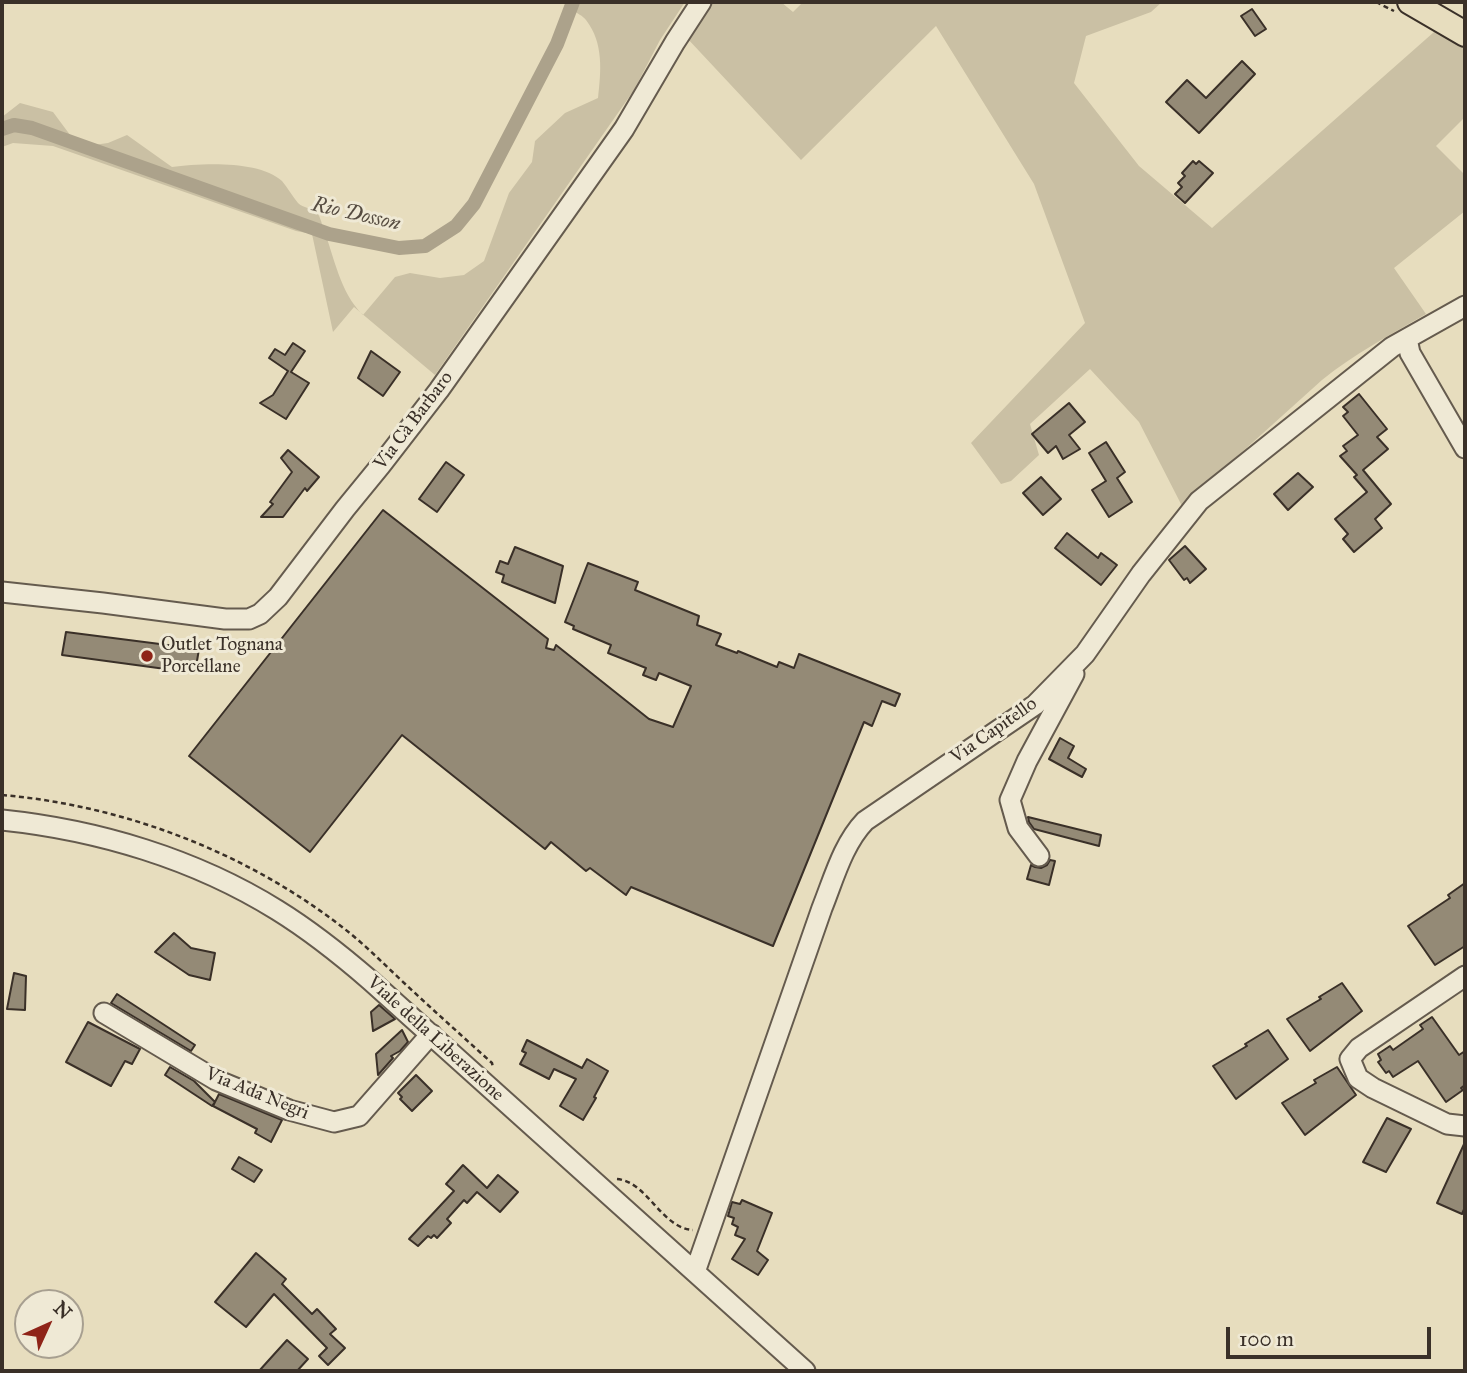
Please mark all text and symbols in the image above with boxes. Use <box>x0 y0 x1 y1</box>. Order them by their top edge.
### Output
water label: Rio Dosson <box>309 193 403 237</box>
street label: Via Cà Barbaro <box>370 367 458 475</box>
place label: Outlet Tognana Porcellane <box>161 634 283 678</box>
marker: Outlet Tognana Porcellane <box>139 648 155 664</box>
street label: Via Capitello <box>946 693 1042 769</box>
street label: Viale della Liberazione <box>362 971 508 1107</box>
street label: Via Ada Negri <box>202 1063 312 1125</box>
north arrow <box>14 1289 84 1359</box>
text: N <box>49 1296 77 1324</box>
scale bar <box>1229 1314 1434 1358</box>
text: 100 m <box>1239 1326 1294 1352</box>

